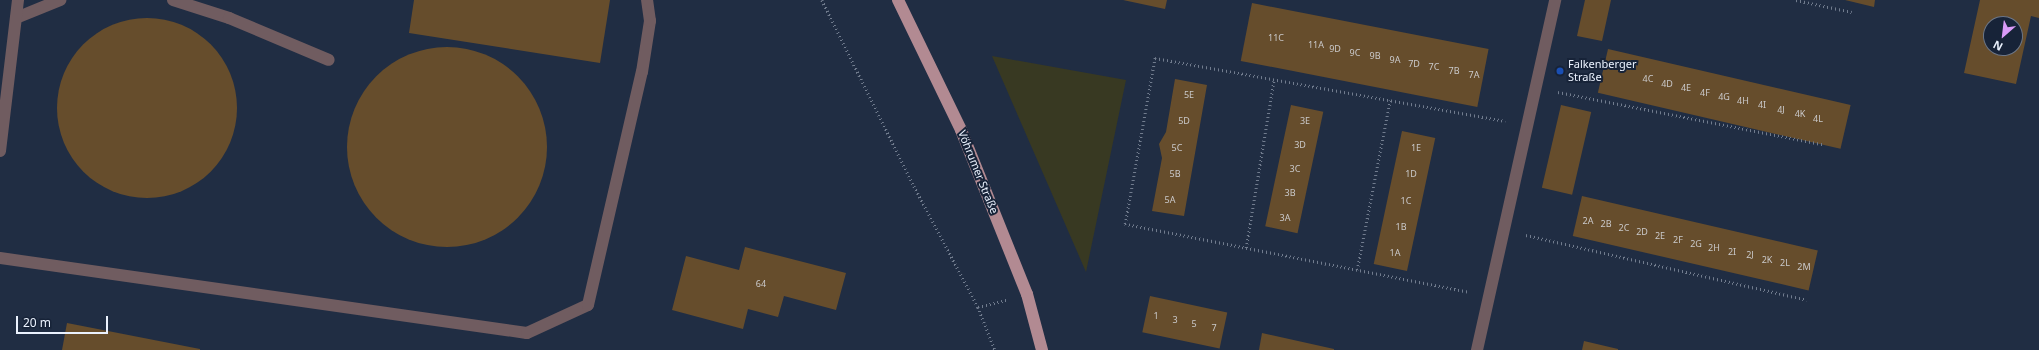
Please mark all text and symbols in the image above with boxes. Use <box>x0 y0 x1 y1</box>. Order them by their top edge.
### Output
north arrow <box>1983 16 2023 56</box>
house number: 11C <box>1268 33 1284 43</box>
text: N <box>1990 37 2005 55</box>
house number: 11A <box>1308 40 1324 50</box>
house number: 9D <box>1329 44 1341 54</box>
house number: 9C <box>1350 48 1360 58</box>
house number: 9B <box>1370 51 1380 61</box>
house number: 9A <box>1390 55 1400 65</box>
place label: Falkenberger Straße <box>1568 58 1637 84</box>
house number: 7D <box>1408 59 1420 69</box>
house number: 7C <box>1429 62 1439 72</box>
house number: 7B <box>1449 66 1459 76</box>
marker: Falkenberger Straße <box>1555 66 1565 76</box>
house number: 7A <box>1469 70 1479 80</box>
house number: 4C <box>1643 74 1653 84</box>
house number: 4D <box>1661 79 1673 89</box>
house number: 4E <box>1681 83 1691 93</box>
house number: 4F <box>1700 88 1710 98</box>
house number: 5E <box>1184 90 1194 100</box>
house number: 4G <box>1718 92 1730 102</box>
house number: 4H <box>1737 96 1749 106</box>
house number: 4I <box>1758 100 1766 110</box>
house number: 4J <box>1777 105 1785 115</box>
house number: 4K <box>1795 109 1805 119</box>
house number: 4L <box>1813 114 1823 124</box>
house number: 5D <box>1178 116 1190 126</box>
house number: 3E <box>1300 116 1310 126</box>
street label: Vöhrumer Straße <box>955 128 1001 216</box>
house number: 3D <box>1294 140 1306 150</box>
house number: 5C <box>1172 143 1182 153</box>
house number: 1E <box>1411 143 1421 153</box>
house number: 3C <box>1290 164 1300 174</box>
house number: 5B <box>1170 169 1180 179</box>
house number: 1D <box>1405 169 1417 179</box>
house number: 3B <box>1285 188 1295 198</box>
house number: 5A <box>1165 195 1175 205</box>
house number: 1C <box>1401 196 1411 206</box>
house number: 3A <box>1280 213 1290 223</box>
house number: 2A <box>1583 216 1593 226</box>
house number: 2B <box>1601 219 1611 229</box>
house number: 1B <box>1396 222 1406 232</box>
house number: 2C <box>1619 223 1629 233</box>
house number: 2D <box>1636 227 1648 237</box>
house number: 2E <box>1655 231 1665 241</box>
house number: 2F <box>1673 235 1683 245</box>
house number: 2G <box>1690 239 1702 249</box>
house number: 2H <box>1708 243 1720 253</box>
house number: 2I <box>1728 247 1736 257</box>
house number: 1A <box>1390 248 1400 258</box>
house number: 2J <box>1746 250 1754 260</box>
house number: 2K <box>1762 255 1772 265</box>
house number: 2L <box>1780 258 1790 268</box>
house number: 2M <box>1797 262 1811 272</box>
house number: 64 <box>756 279 766 289</box>
scale bar <box>18 308 110 334</box>
house number: 1 <box>1153 311 1159 321</box>
text: 20 m <box>23 314 51 331</box>
house number: 3 <box>1172 315 1178 325</box>
house number: 5 <box>1191 319 1197 329</box>
house number: 7 <box>1211 323 1217 333</box>

